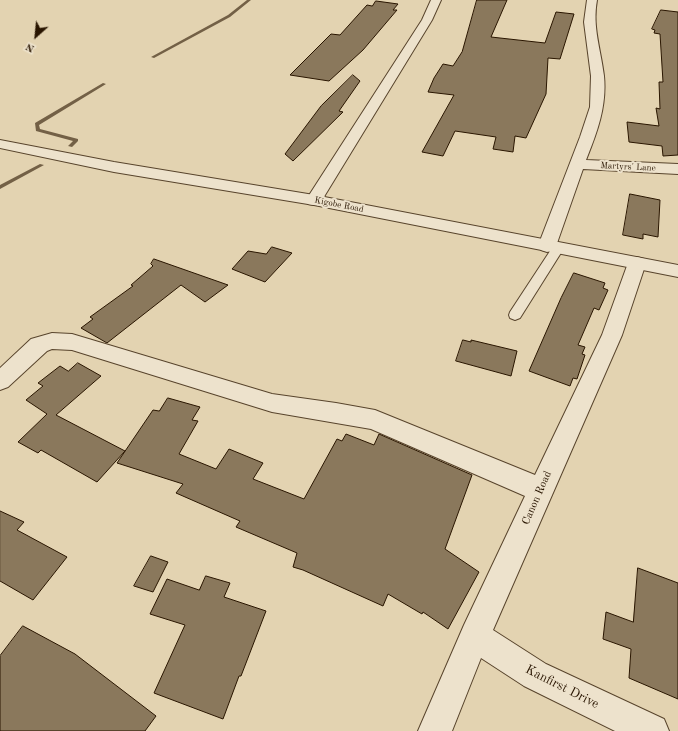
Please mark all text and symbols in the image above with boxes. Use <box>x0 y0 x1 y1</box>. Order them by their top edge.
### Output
north arrow <box>16 16 56 56</box>
text: N <box>24 40 37 54</box>
street label: Martyrs' Lane <box>600 160 656 174</box>
street label: Kigobe Road <box>313 195 365 215</box>
street label: Canon Road <box>519 469 555 527</box>
street label: Kanfirst Drive <box>523 662 601 712</box>

